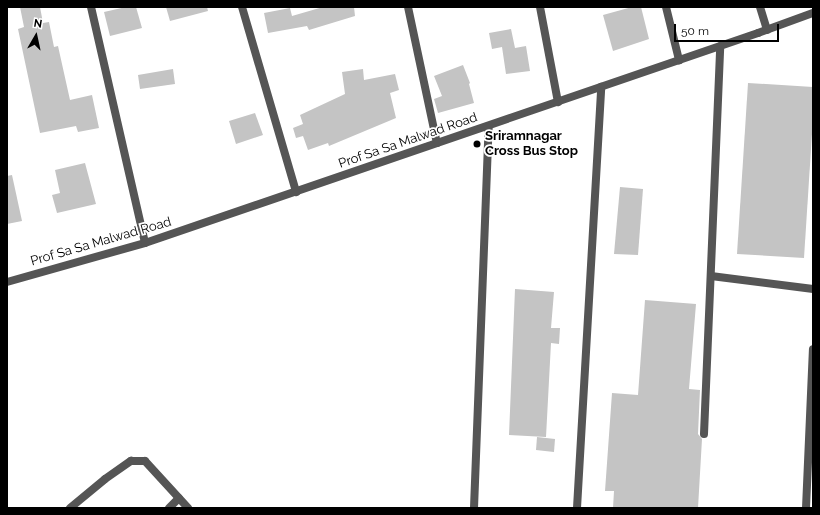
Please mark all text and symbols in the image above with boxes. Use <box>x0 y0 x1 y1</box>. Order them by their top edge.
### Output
north arrow <box>16 16 56 56</box>
scale bar <box>676 16 781 42</box>
text: N <box>33 17 43 31</box>
text: 50 m <box>681 24 709 38</box>
street label: Prof Sa Sa Malwad Road <box>336 110 480 172</box>
place label: Sriramnagar Cross Bus Stop <box>485 129 578 160</box>
marker: Sriramnagar Cross Bus Stop <box>472 139 482 149</box>
street label: Prof Sa Sa Malwad Road <box>29 214 173 270</box>

